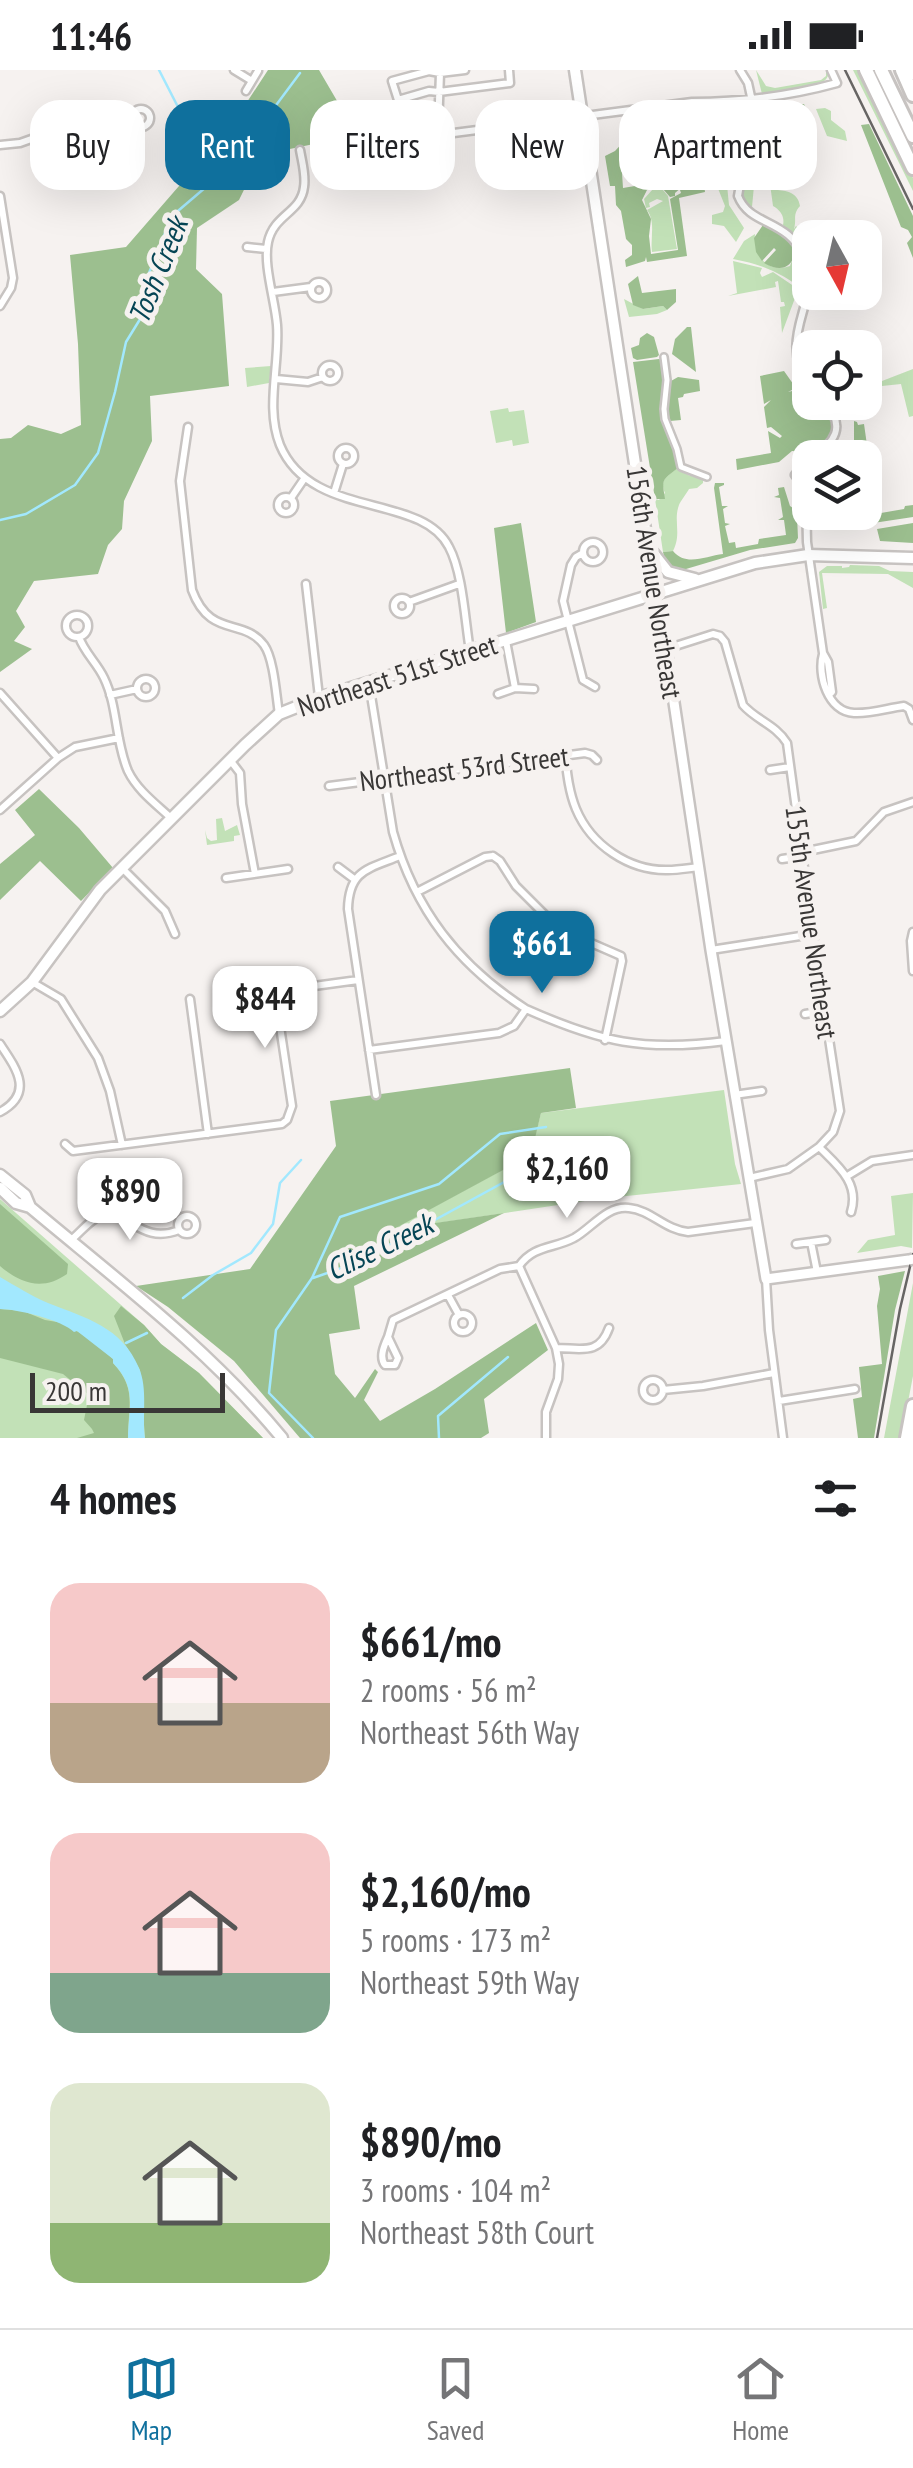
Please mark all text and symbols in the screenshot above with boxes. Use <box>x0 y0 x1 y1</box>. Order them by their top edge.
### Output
text: 11:46 <box>50 11 132 60</box>
chip: Buy <box>30 100 145 190</box>
chip: Rent <box>165 100 290 190</box>
chip: Filters <box>310 100 455 190</box>
chip: New <box>475 100 599 190</box>
chip: Apartment <box>619 100 817 190</box>
water label: Tosh Creek <box>118 208 197 329</box>
north arrow <box>792 220 882 310</box>
map controls <box>792 220 882 530</box>
button: locate <box>792 330 882 420</box>
button: layers <box>792 440 882 530</box>
street label: 156th Avenue Northeast <box>618 463 692 701</box>
street label: Northeast 51st Street <box>293 625 502 725</box>
street label: Northeast 53rd Street <box>357 737 571 799</box>
street label: 155th Avenue Northeast <box>777 803 847 1041</box>
pin: $661 <box>483 911 601 996</box>
text: $661 <box>511 922 573 964</box>
pin: $844 <box>206 966 324 1051</box>
text: $844 <box>234 977 296 1019</box>
pin: $2,160 <box>486 1136 648 1221</box>
text: $2,160 <box>525 1147 609 1189</box>
pin: $890 <box>71 1158 189 1243</box>
text: $890 <box>99 1169 161 1211</box>
water label: Clise Creek <box>319 1202 442 1288</box>
scale bar <box>30 1368 225 1412</box>
text: 200 m <box>45 1372 107 1409</box>
text: 4 homes <box>50 1471 177 1526</box>
icon: filters <box>808 1471 863 1526</box>
text: $661/mo <box>360 1614 502 1669</box>
icon: home <box>130 1623 250 1743</box>
text: 2 rooms · 56 m² <box>360 1669 537 1711</box>
text: Northeast 56th Way <box>360 1711 579 1753</box>
text: $2,160/mo <box>360 1864 531 1919</box>
icon: home <box>130 1873 250 1993</box>
text: 5 rooms · 173 m² <box>360 1919 551 1961</box>
text: Northeast 59th Way <box>360 1961 579 2003</box>
text: $890/mo <box>360 2114 502 2169</box>
icon: home <box>130 2123 250 2243</box>
text: 3 rooms · 104 m² <box>360 2169 551 2211</box>
text: Northeast 58th Court <box>360 2211 594 2253</box>
tab: Map <box>124 2351 179 2448</box>
tab: Saved <box>427 2351 484 2448</box>
tab: Home <box>732 2351 789 2448</box>

